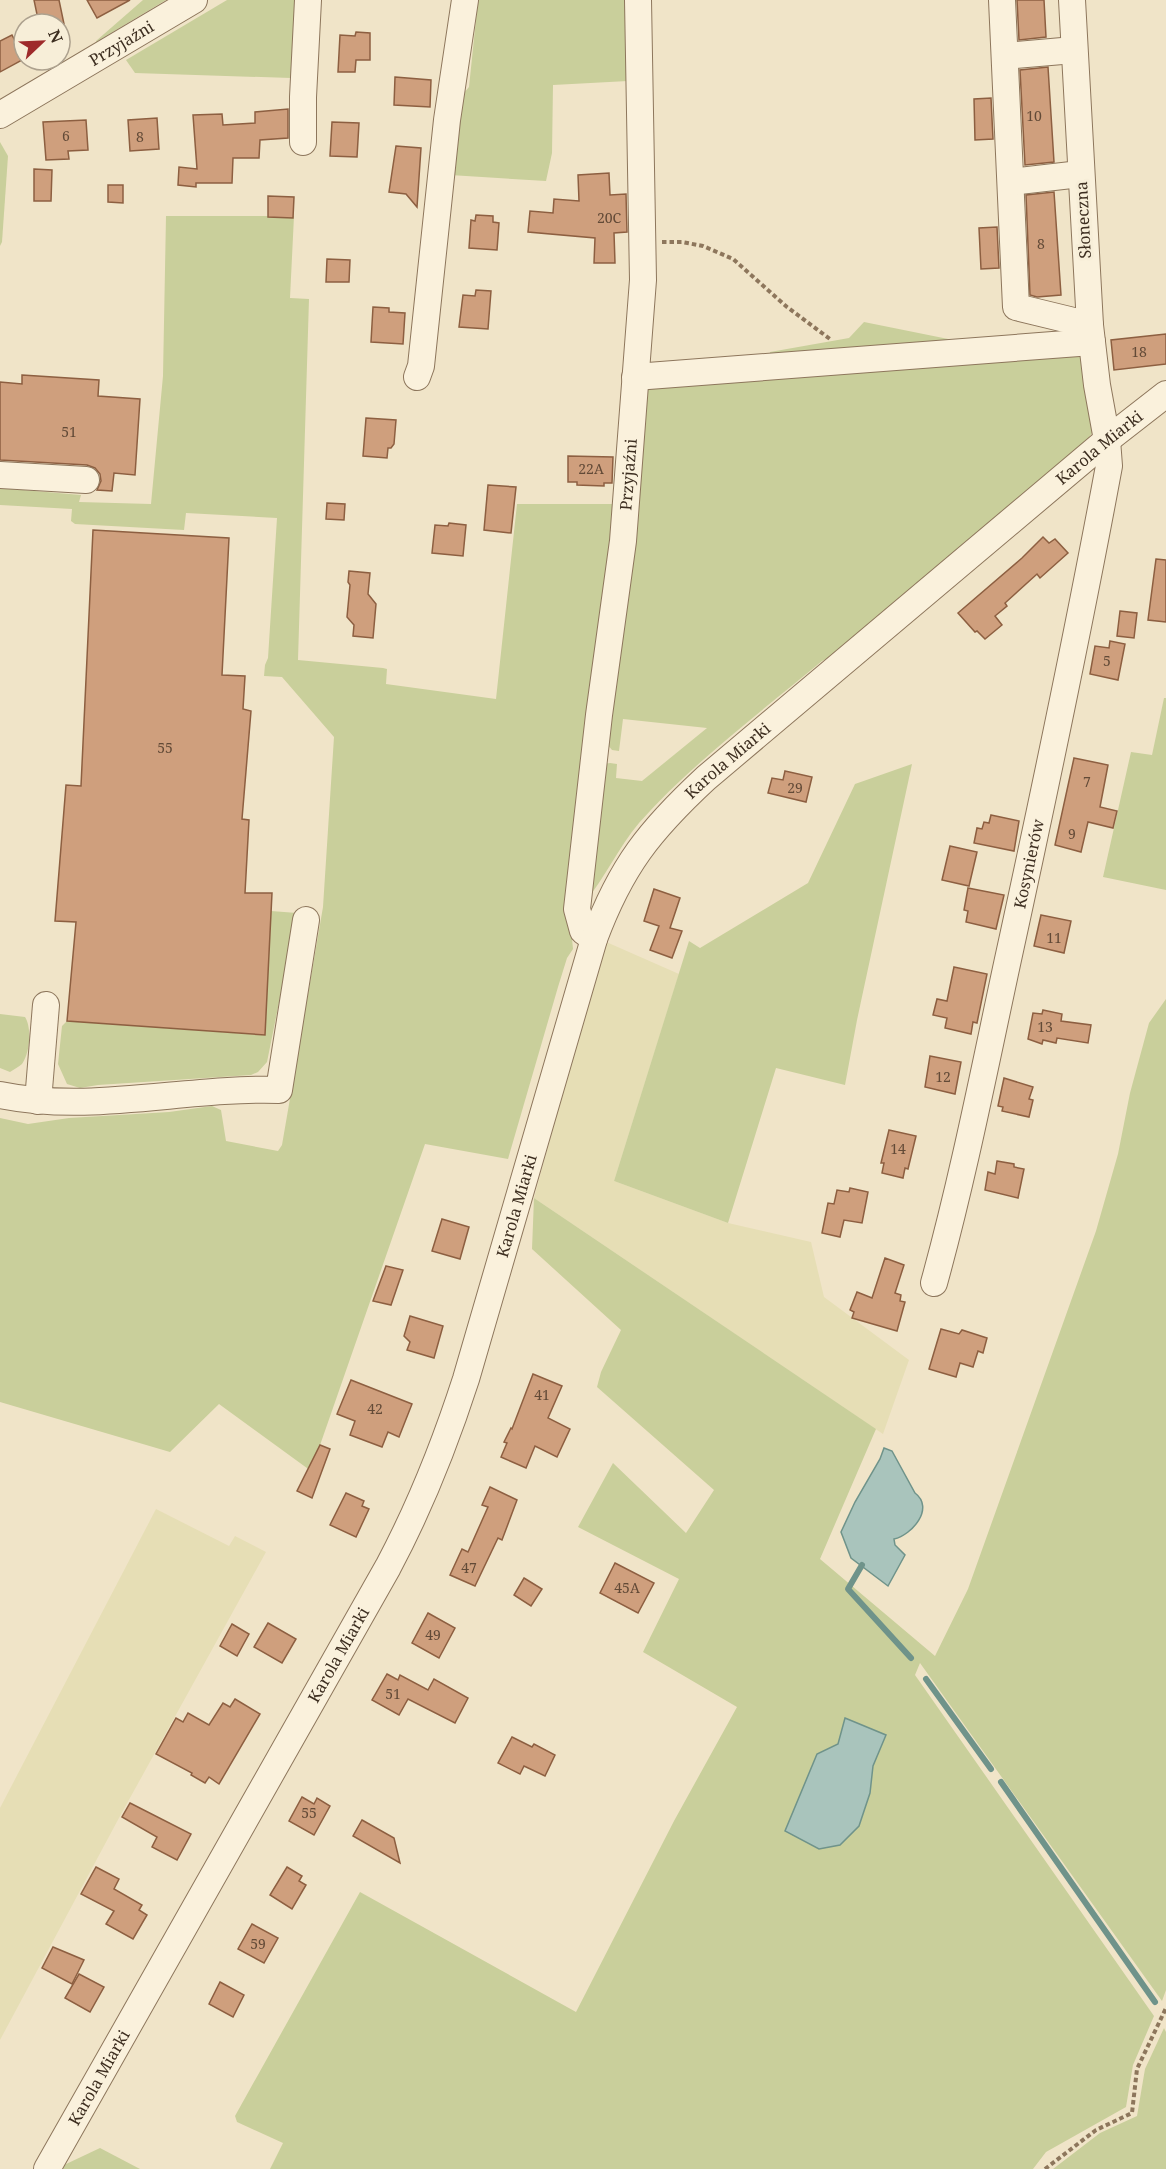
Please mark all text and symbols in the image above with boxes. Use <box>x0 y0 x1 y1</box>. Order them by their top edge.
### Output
north arrow <box>12 12 72 72</box>
street label: Przyjaźni <box>85 15 158 71</box>
text: N <box>43 26 69 47</box>
house number: 10 <box>1026 106 1042 125</box>
house number: 6 <box>62 126 70 145</box>
house number: 8 <box>136 127 144 146</box>
street label: Słoneczna <box>1070 181 1096 259</box>
house number: 20C <box>597 208 622 227</box>
house number: 8 <box>1037 234 1045 253</box>
house number: 18 <box>1131 342 1147 361</box>
street label: Karola Miarki <box>1051 405 1147 490</box>
house number: 51 <box>61 422 77 441</box>
street label: Przyjaźni <box>614 438 642 511</box>
house number: 22A <box>578 459 604 478</box>
house number: 5 <box>1103 651 1111 670</box>
street label: Karola Miarki <box>680 717 775 804</box>
house number: 55 <box>157 738 173 757</box>
house number: 7 <box>1083 772 1091 791</box>
house number: 29 <box>787 778 803 797</box>
street label: Kosynierów <box>1008 817 1049 911</box>
house number: 9 <box>1068 824 1076 843</box>
house number: 11 <box>1046 928 1062 947</box>
house number: 13 <box>1037 1017 1053 1036</box>
house number: 12 <box>935 1067 951 1086</box>
house number: 14 <box>890 1139 906 1158</box>
street label: Karola Miarki <box>491 1152 542 1260</box>
house number: 41 <box>534 1385 550 1404</box>
house number: 42 <box>367 1399 383 1418</box>
house number: 47 <box>461 1558 477 1577</box>
house number: 45A <box>614 1578 640 1597</box>
street label: Karola Miarki <box>303 1603 374 1706</box>
house number: 49 <box>425 1625 441 1644</box>
house number: 51 <box>385 1684 401 1703</box>
house number: 55 <box>301 1803 317 1822</box>
house number: 59 <box>250 1934 266 1953</box>
street label: Karola Miarki <box>63 2026 135 2129</box>

